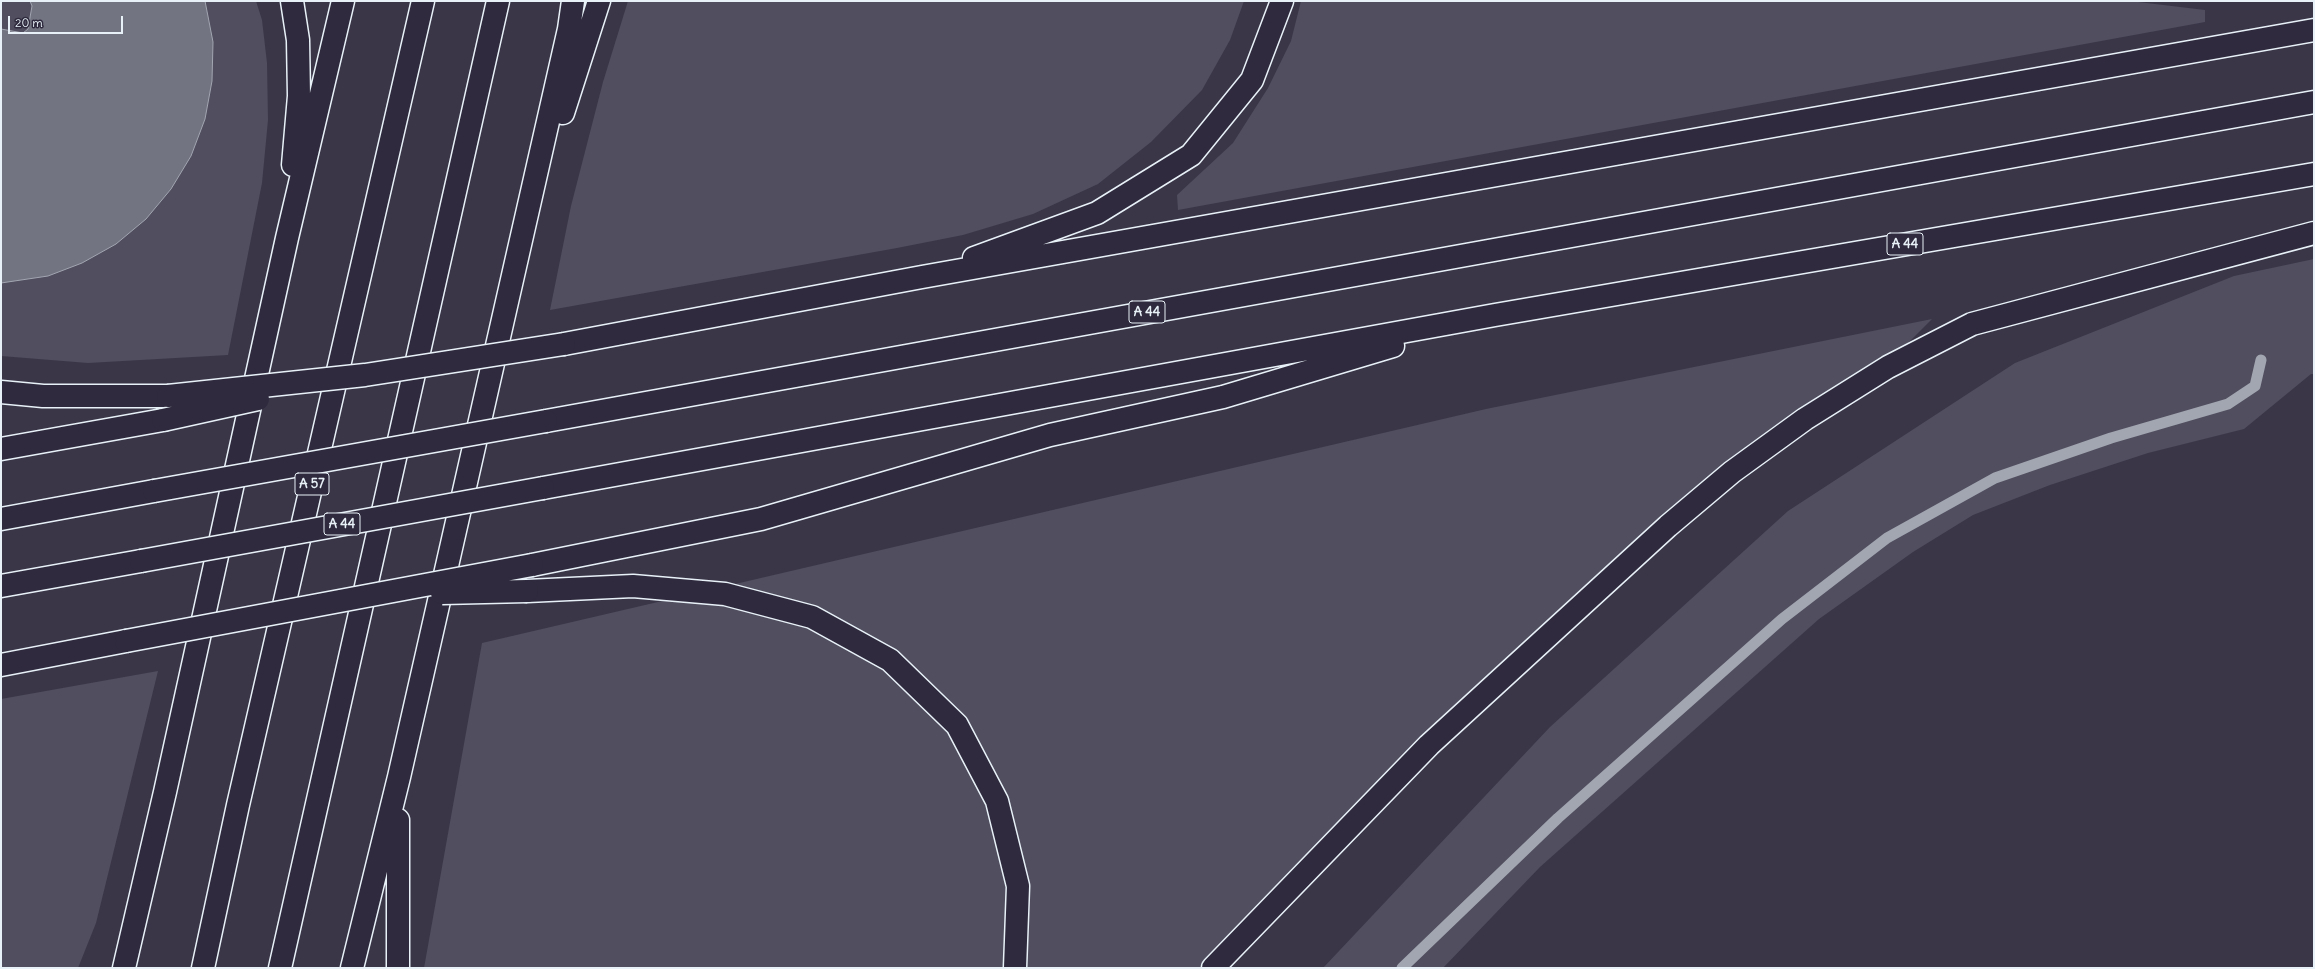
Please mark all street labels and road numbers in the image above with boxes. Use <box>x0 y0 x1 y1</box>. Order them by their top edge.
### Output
road number: A 44 <box>1887 233 1923 255</box>
road number: A 44 <box>1129 301 1165 323</box>
road number: A 57 <box>295 473 329 495</box>
road number: A 44 <box>324 513 360 535</box>

